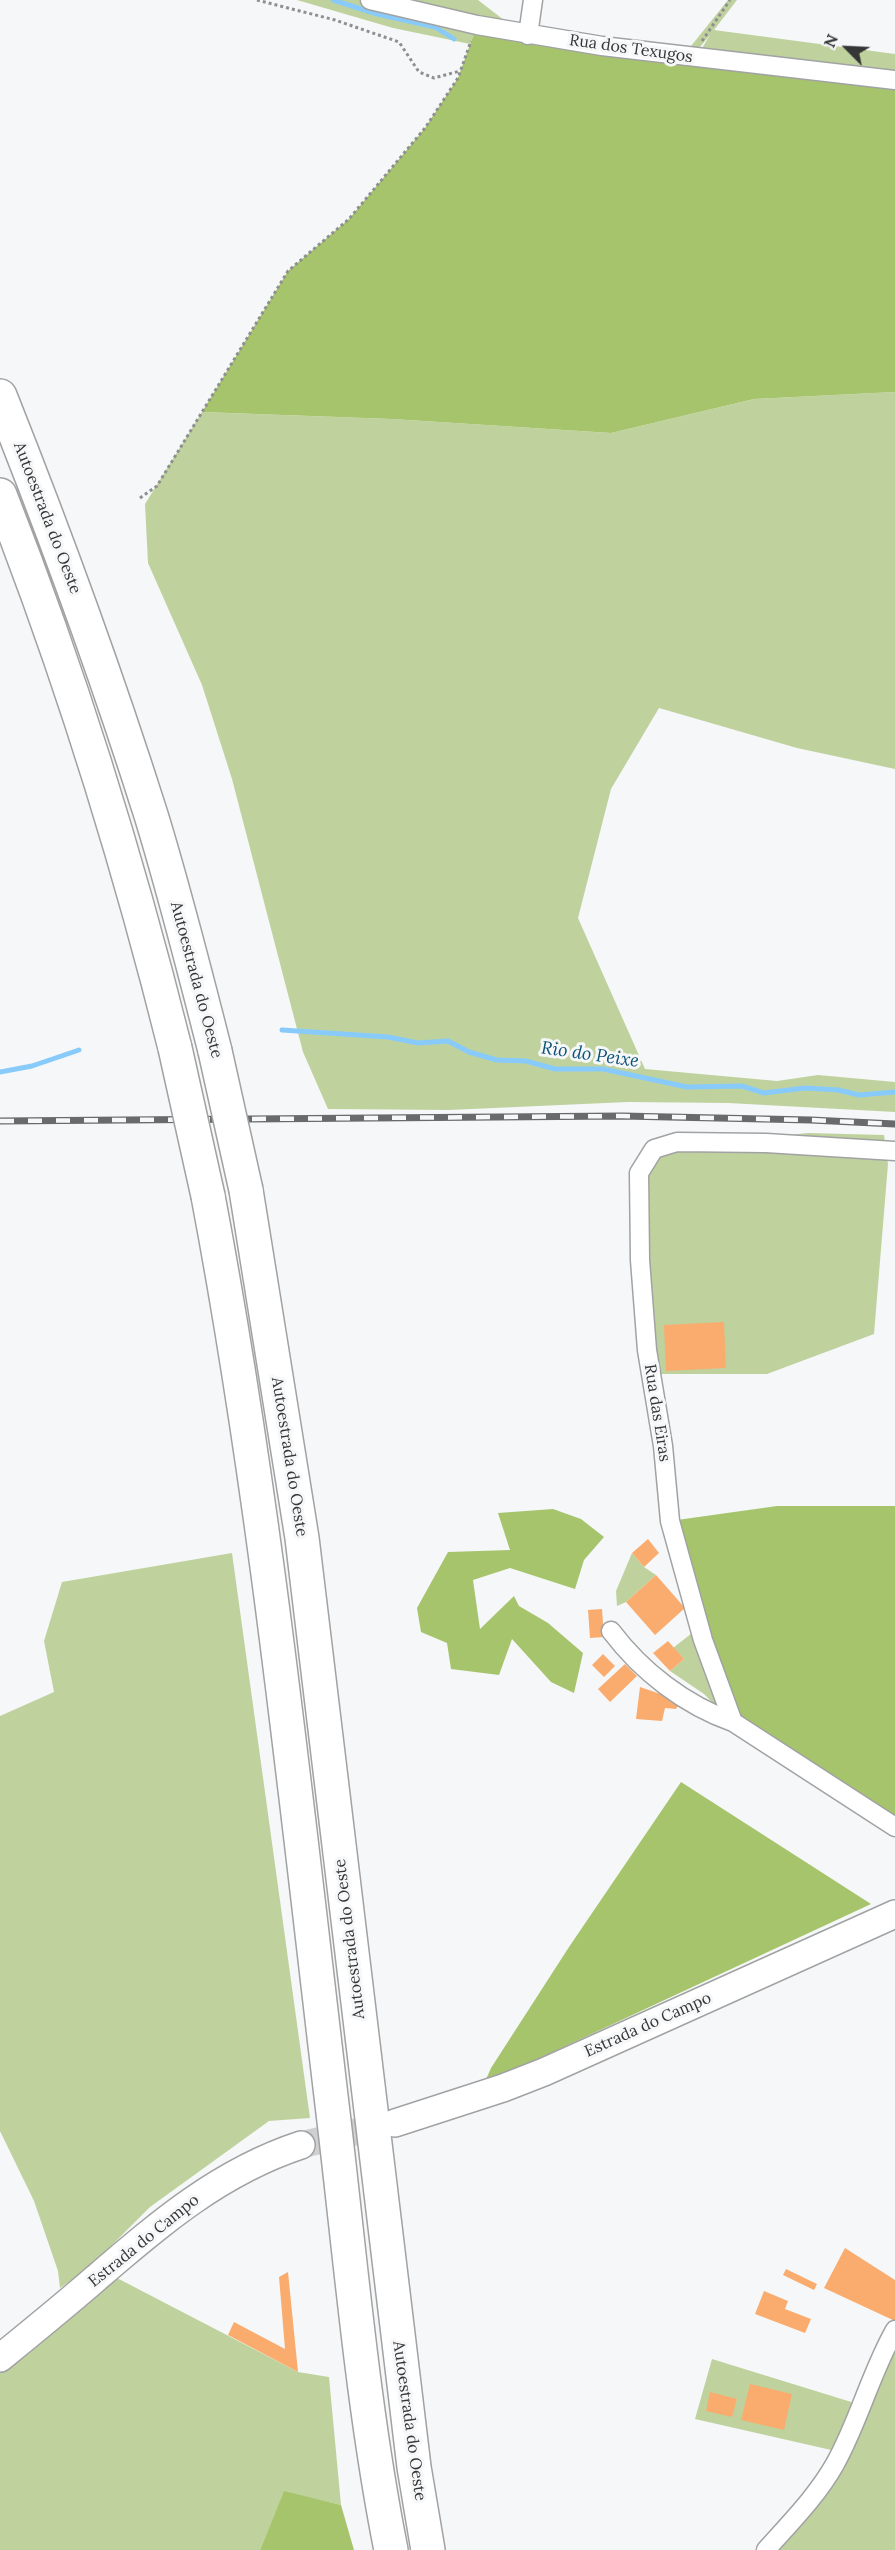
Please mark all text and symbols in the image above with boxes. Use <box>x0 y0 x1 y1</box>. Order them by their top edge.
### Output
north arrow <box>817 18 877 78</box>
street label: Rua dos Texugos <box>568 31 694 67</box>
text: N <box>819 31 842 50</box>
street label: Autoestrada do Oeste <box>9 439 85 597</box>
street label: Autoestrada do Oeste <box>166 900 226 1060</box>
water label: Rio do Peixe <box>540 1037 640 1073</box>
street label: Rua das Eiras <box>640 1363 674 1463</box>
street label: Autoestrada do Oeste <box>267 1376 311 1538</box>
street label: Autoestrada do Oeste <box>331 1858 369 2020</box>
street label: Estrada do Campo <box>582 1988 714 2062</box>
street label: Estrada do Campo <box>85 2191 203 2291</box>
street label: Autoestrada do Oeste <box>388 2340 430 2502</box>

